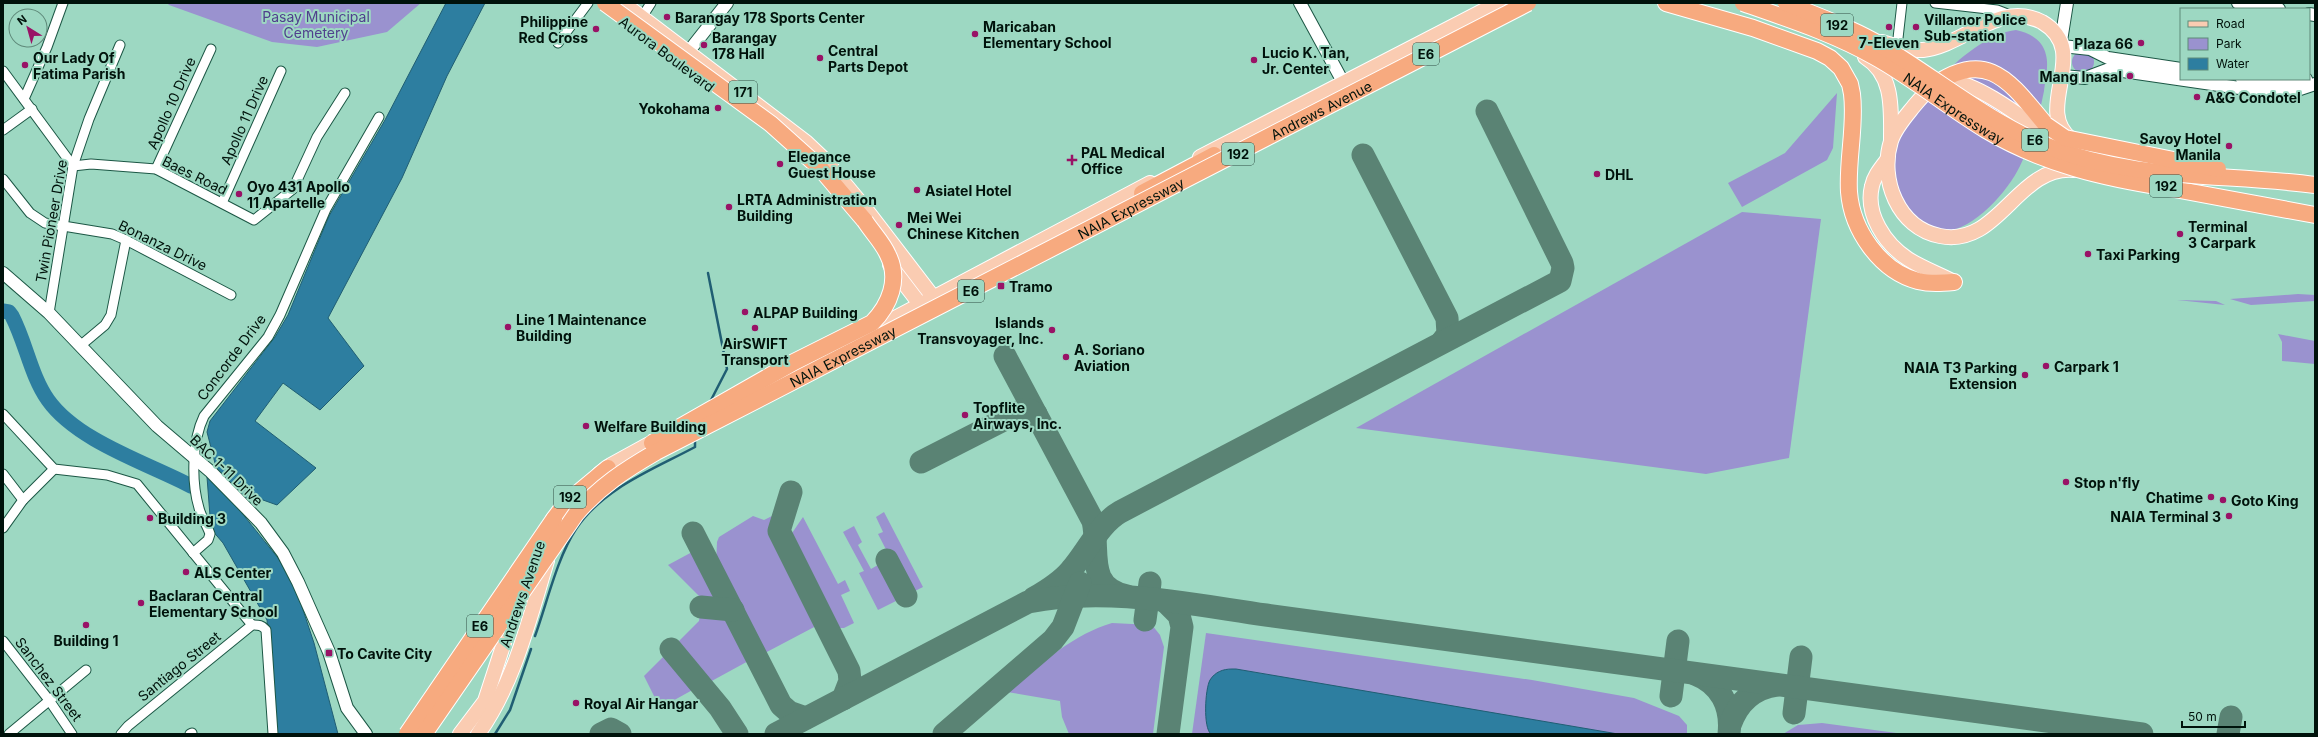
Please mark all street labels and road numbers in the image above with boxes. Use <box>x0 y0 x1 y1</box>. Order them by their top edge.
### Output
street label: Aurora Boulevard <box>616 13 718 95</box>
road number: 192 <box>1821 14 1853 36</box>
road number: E6 <box>1413 43 1439 65</box>
street label: Apollo 10 Drive <box>143 54 199 152</box>
street label: NAIA Expressway <box>1901 68 2008 147</box>
street label: Apollo 11 Drive <box>217 73 271 167</box>
street label: Andrews Avenue <box>1267 77 1374 143</box>
road number: 171 <box>729 81 757 103</box>
road number: E6 <box>2022 129 2048 151</box>
road number: 192 <box>1222 143 1254 165</box>
street label: Baes Road <box>160 152 230 198</box>
street label: Twin Pioneer Drive <box>32 158 70 284</box>
street label: NAIA Expressway <box>1075 173 1187 242</box>
road number: 192 <box>2150 175 2182 197</box>
street label: Bonanza Drive <box>116 216 210 274</box>
road number: E6 <box>958 280 984 302</box>
street label: Concorde Drive <box>193 310 269 404</box>
street label: NAIA Expressway <box>787 321 899 390</box>
street label: BAC 1-11 Drive <box>187 431 267 509</box>
road number: 192 <box>554 486 586 508</box>
street label: Andrews Avenue <box>496 539 548 649</box>
road number: E6 <box>467 615 493 637</box>
street label: Santiago Street <box>134 627 224 705</box>
street label: Sanchez Street <box>12 634 86 725</box>

